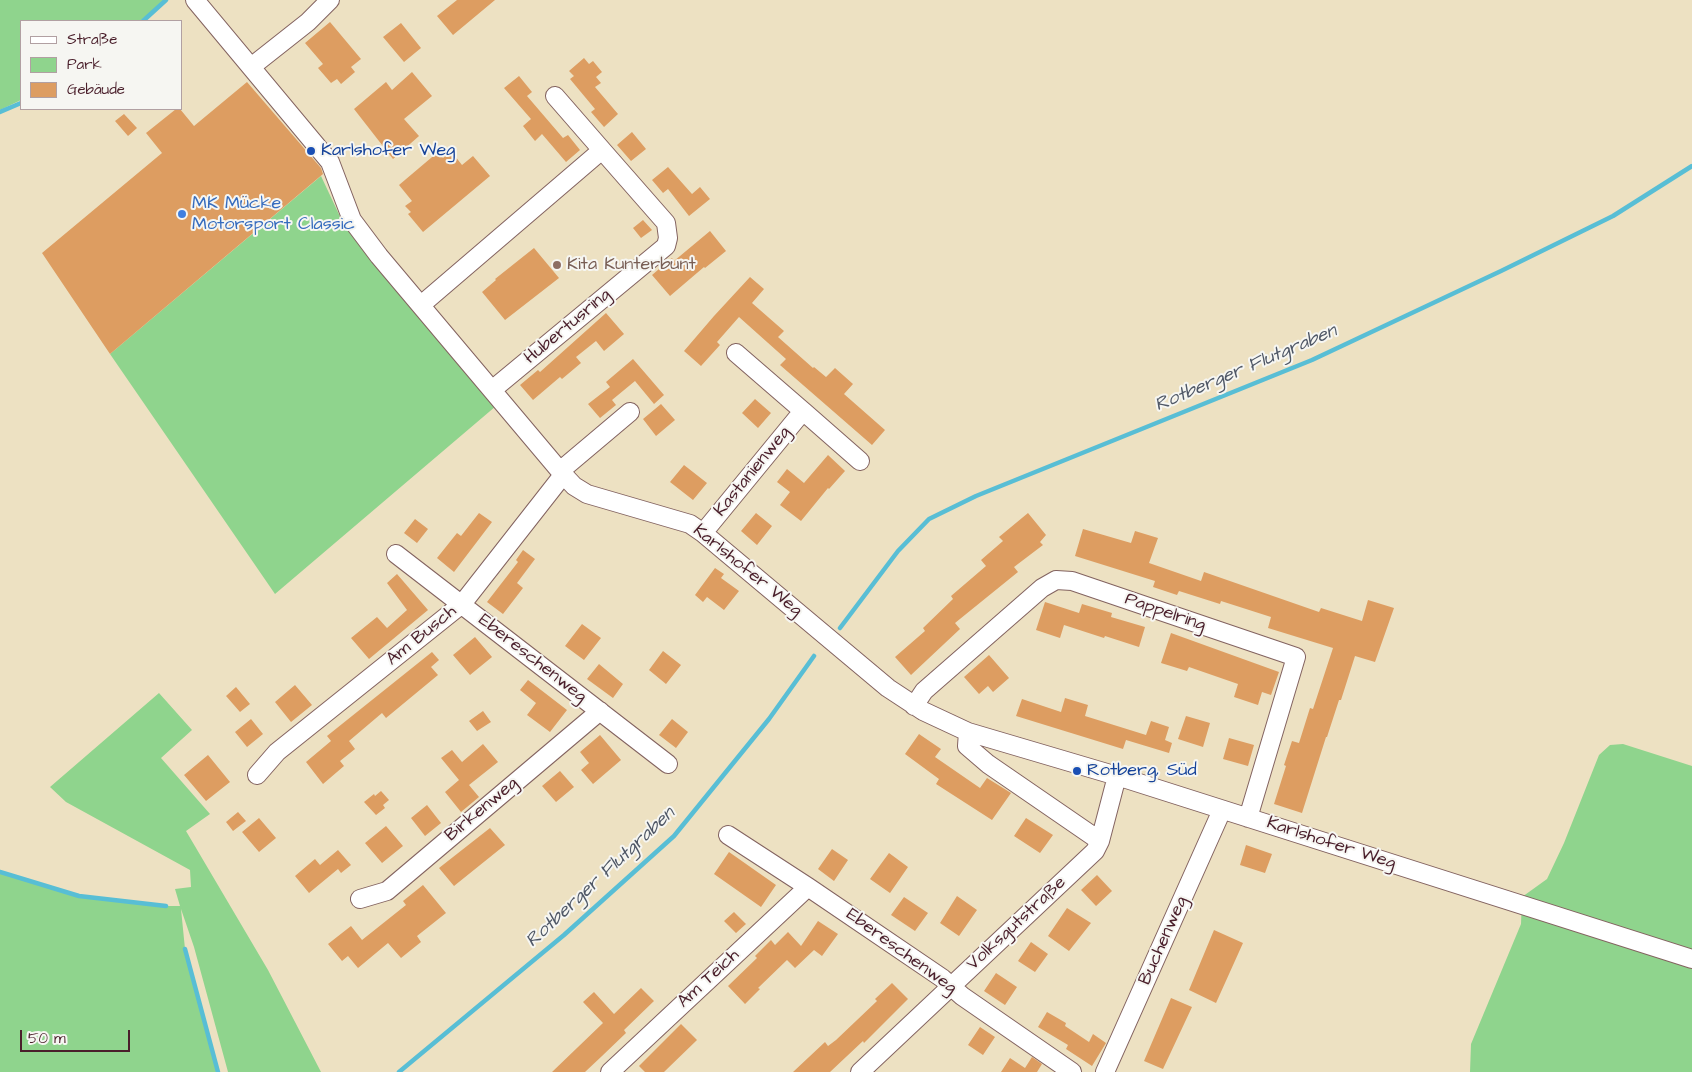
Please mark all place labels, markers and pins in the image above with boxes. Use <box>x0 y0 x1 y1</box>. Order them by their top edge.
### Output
place label: Karlshofer Weg <box>321 140 455 162</box>
marker: Karlshofer Weg <box>305 145 317 157</box>
place label: MK Mücke Motorsport Classic <box>192 193 355 235</box>
marker: MK Mücke Motorsport Classic <box>176 208 188 220</box>
place label: Kita Kunterbunt <box>567 254 696 276</box>
marker: Kita Kunterbunt <box>551 259 563 271</box>
place label: Rotberg, Süd <box>1087 760 1197 782</box>
marker: Rotberg, Süd <box>1071 765 1083 777</box>

